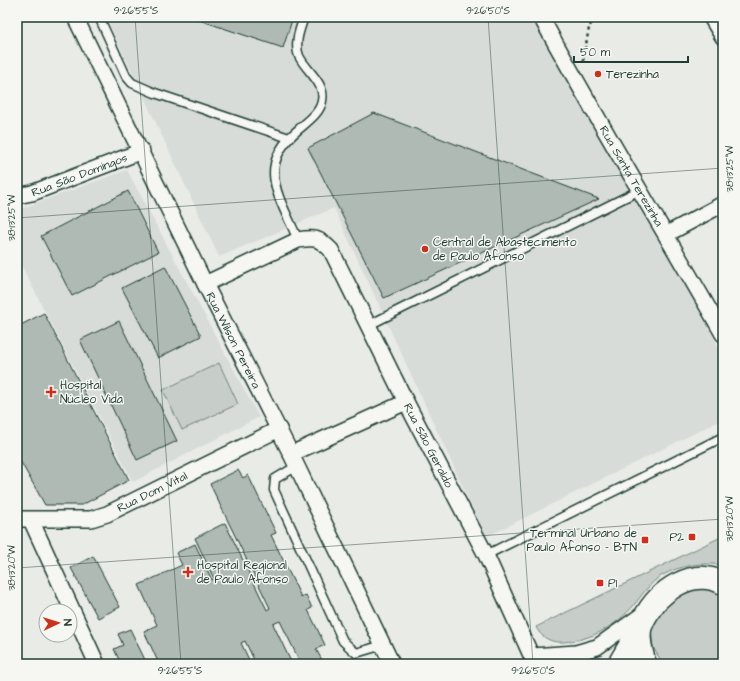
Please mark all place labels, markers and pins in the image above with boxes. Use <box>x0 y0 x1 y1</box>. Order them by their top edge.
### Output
place label: Terezinha <box>606 66 659 83</box>
marker: Terezinha <box>593 69 603 79</box>
place label: Central de Abastecimento de Paulo Afonso <box>433 234 577 265</box>
marker: Central de Abastecimento de Paulo Afonso <box>420 244 430 254</box>
place label: Hospital Núcleo Vida <box>60 377 123 408</box>
marker: Hospital Núcleo Vida <box>45 386 57 398</box>
place label: Terminal Urbano de Paulo Afonso - BTN <box>527 525 638 556</box>
place label: P2 <box>669 529 684 546</box>
marker: P2 <box>687 532 697 542</box>
marker: Terminal Urbano de Paulo Afonso - BTN <box>640 535 650 545</box>
place label: Hospital Regional de Paulo Afonso <box>197 557 288 588</box>
marker: Hospital Regional de Paulo Afonso <box>182 566 194 578</box>
place label: P1 <box>608 575 618 592</box>
marker: P1 <box>595 578 605 588</box>

